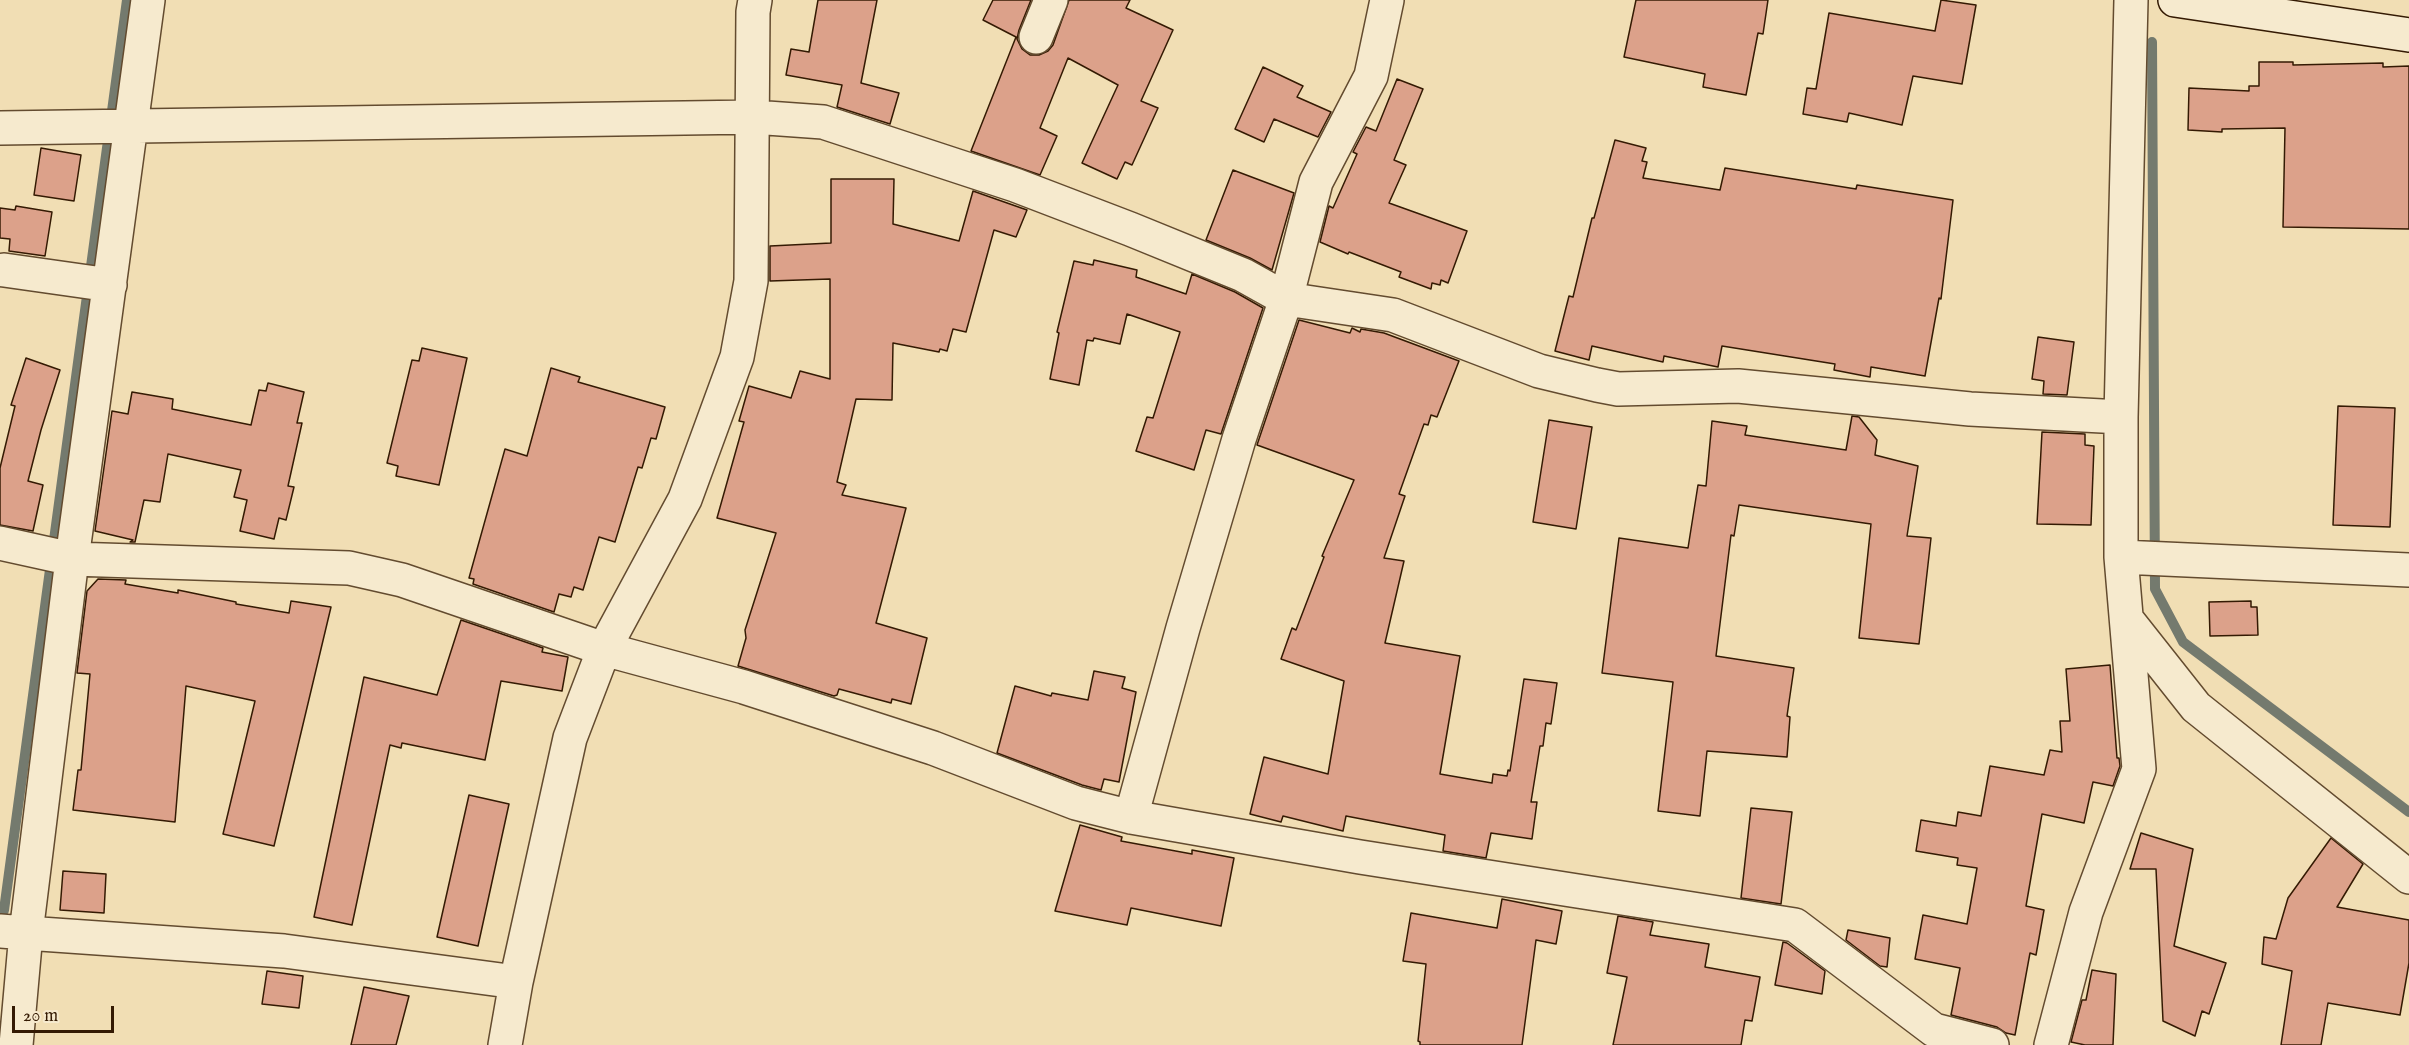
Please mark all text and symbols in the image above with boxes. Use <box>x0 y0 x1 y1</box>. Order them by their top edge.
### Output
scale bar <box>15 994 117 1032</box>
text: 20 m <box>23 1005 58 1028</box>

